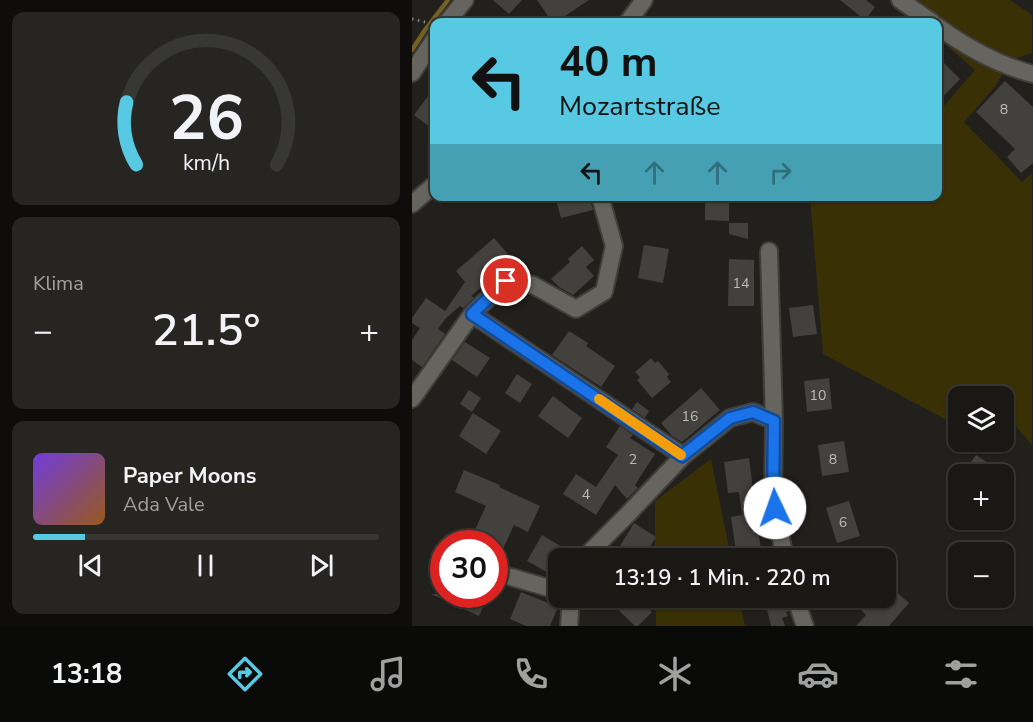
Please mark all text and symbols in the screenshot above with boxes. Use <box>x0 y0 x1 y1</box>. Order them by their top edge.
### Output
text: 40 m <box>559 34 658 91</box>
icon: left <box>460 42 538 120</box>
text: 26 <box>169 77 243 162</box>
text: Mozartstraße <box>559 88 721 125</box>
house number: 8 <box>1000 100 1008 119</box>
text: km/h <box>182 149 230 179</box>
icon: left <box>575 156 608 189</box>
icon: ahead <box>638 156 671 189</box>
icon: ahead <box>701 156 734 189</box>
icon: right <box>764 156 797 189</box>
pin <box>480 255 531 306</box>
icon: arrive <box>489 264 522 297</box>
text: Klima <box>33 270 84 297</box>
house number: 14 <box>733 274 749 293</box>
text: 21.5° <box>152 300 260 361</box>
text: − <box>33 309 53 354</box>
text: + <box>359 309 379 354</box>
house number: 10 <box>810 386 826 405</box>
map controls <box>948 386 1014 608</box>
button: layers <box>948 386 1014 452</box>
house number: 16 <box>682 407 698 426</box>
house number: 2 <box>629 450 637 469</box>
house number: 8 <box>829 450 837 469</box>
text: Paper Moons <box>123 461 257 491</box>
button: + <box>948 464 1014 530</box>
position arrow <box>743 476 807 540</box>
house number: 4 <box>582 485 590 504</box>
text: Ada Vale <box>123 491 205 518</box>
house number: 6 <box>839 513 847 532</box>
speed limit sign: 30 <box>430 530 508 608</box>
button: − <box>948 542 1014 608</box>
icon: previous <box>74 549 107 582</box>
icon: pause <box>189 549 222 582</box>
icon: next <box>305 549 338 582</box>
text: 13:19 · 1 Min. · 220 m <box>613 563 831 593</box>
icon: directions <box>224 653 266 695</box>
icon: music <box>367 653 409 695</box>
icon: phone <box>510 653 552 695</box>
icon: climate <box>654 653 696 695</box>
icon: car <box>797 653 839 695</box>
icon: filters <box>940 653 982 695</box>
text: 13:18 <box>51 656 122 693</box>

